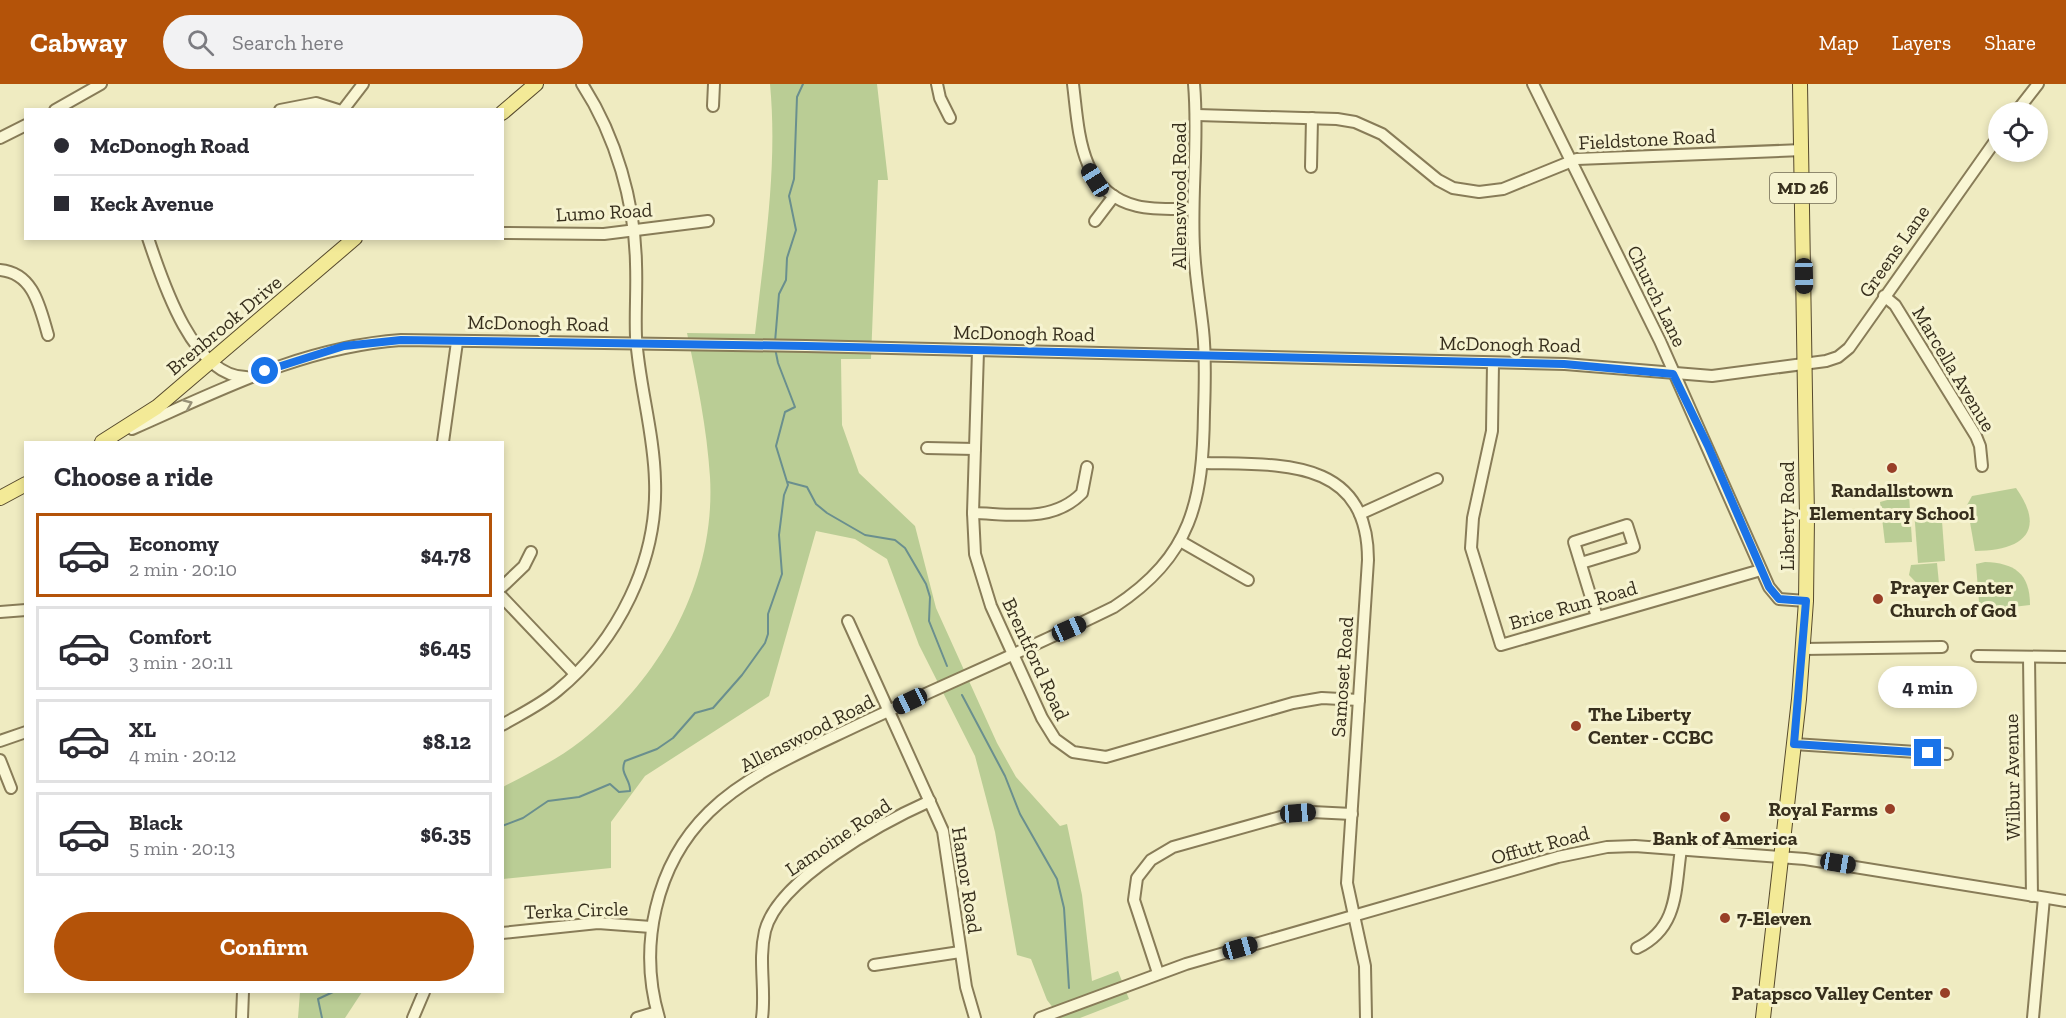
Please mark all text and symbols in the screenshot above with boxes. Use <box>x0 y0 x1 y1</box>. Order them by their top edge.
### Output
search box <box>163 15 583 69</box>
text: Cabway <box>30 26 127 59</box>
icon: search <box>184 26 217 59</box>
text: Search here <box>232 29 344 56</box>
text: Map <box>1819 30 1859 55</box>
text: Layers <box>1892 30 1951 55</box>
text: Share <box>1984 30 2036 55</box>
map controls <box>1988 102 2048 162</box>
button: locate <box>1988 102 2048 162</box>
street label: Allenswood Road <box>1167 122 1191 270</box>
street label: Fieldstone Road <box>1578 123 1716 155</box>
text: McDonogh Road <box>90 132 249 159</box>
car <box>1078 160 1112 200</box>
road number: MD 26 <box>1770 173 1836 203</box>
text: Keck Avenue <box>90 190 214 217</box>
street label: Lumo Road <box>555 197 653 227</box>
street label: Greens Lane <box>1853 200 1935 302</box>
street label: Church Lane <box>1622 241 1692 351</box>
car <box>1795 258 1813 294</box>
street label: Brenbrook Drive <box>162 270 286 380</box>
street label: Marcella Avenue <box>1907 302 2001 436</box>
street label: McDonogh Road <box>467 310 609 336</box>
street label: McDonogh Road <box>953 320 1095 346</box>
street label: McDonogh Road <box>1439 331 1581 357</box>
route start <box>251 357 278 384</box>
one-way arrow <box>181 399 192 411</box>
text: Choose a ride <box>54 461 213 493</box>
street label: Liberty Road <box>1775 461 1799 571</box>
marker: Randallstown Elementary School <box>1885 461 1899 475</box>
place label: Randallstown Elementary School <box>1809 478 1975 525</box>
icon: car <box>57 528 111 582</box>
text: Economy <box>129 530 219 557</box>
text: $4.78 <box>420 542 471 569</box>
text: 2 min · 20:10 <box>129 557 237 581</box>
street label: Brice Run Road <box>1506 575 1640 635</box>
place label: Prayer Center Church of God <box>1890 575 2017 622</box>
marker: Prayer Center Church of God <box>1871 592 1885 606</box>
street label: Brentford Road <box>997 594 1075 724</box>
car <box>1049 613 1089 645</box>
street label: Samoset Road <box>1326 616 1358 738</box>
icon: car <box>57 621 111 675</box>
text: Comfort <box>129 623 211 650</box>
text: $6.45 <box>419 635 471 662</box>
text: 3 min · 20:11 <box>129 650 233 674</box>
callout: 4 min <box>1878 666 1978 708</box>
text: 4 min <box>1902 675 1953 699</box>
car <box>890 685 930 717</box>
street label: Allenswood Road <box>736 689 878 777</box>
place label: The Liberty Center - CCBC <box>1588 702 1714 749</box>
icon: car <box>57 714 111 768</box>
street label: Wilbur Avenue <box>1999 714 2025 840</box>
text: XL <box>129 716 156 743</box>
marker: The Liberty Center - CCBC <box>1569 719 1583 733</box>
text: $8.12 <box>423 728 471 755</box>
route end <box>1914 739 1941 766</box>
text: 4 min · 20:12 <box>129 743 236 767</box>
street label: Lamoine Road <box>781 793 895 881</box>
place label: Royal Farms <box>1768 797 1878 821</box>
marker: Royal Farms <box>1883 802 1897 816</box>
car <box>1279 803 1317 823</box>
icon: car <box>57 807 111 861</box>
text: Black <box>129 809 183 836</box>
marker: Bank of America <box>1718 810 1732 824</box>
street label: Offutt Road <box>1488 820 1592 870</box>
text: $6.35 <box>420 821 471 848</box>
street label: Hamor Road <box>947 825 987 935</box>
place label: Bank of America <box>1652 826 1798 850</box>
text: 5 min · 20:13 <box>129 836 235 860</box>
car <box>1819 851 1857 875</box>
street label: Terka Circle <box>523 896 629 924</box>
place label: 7-Eleven <box>1737 906 1811 930</box>
marker: 7-Eleven <box>1718 911 1732 925</box>
button: Confirm <box>54 912 474 981</box>
car <box>1220 934 1260 962</box>
place label: Patapsco Valley Center <box>1732 981 1933 1005</box>
marker: Patapsco Valley Center <box>1938 986 1952 1000</box>

